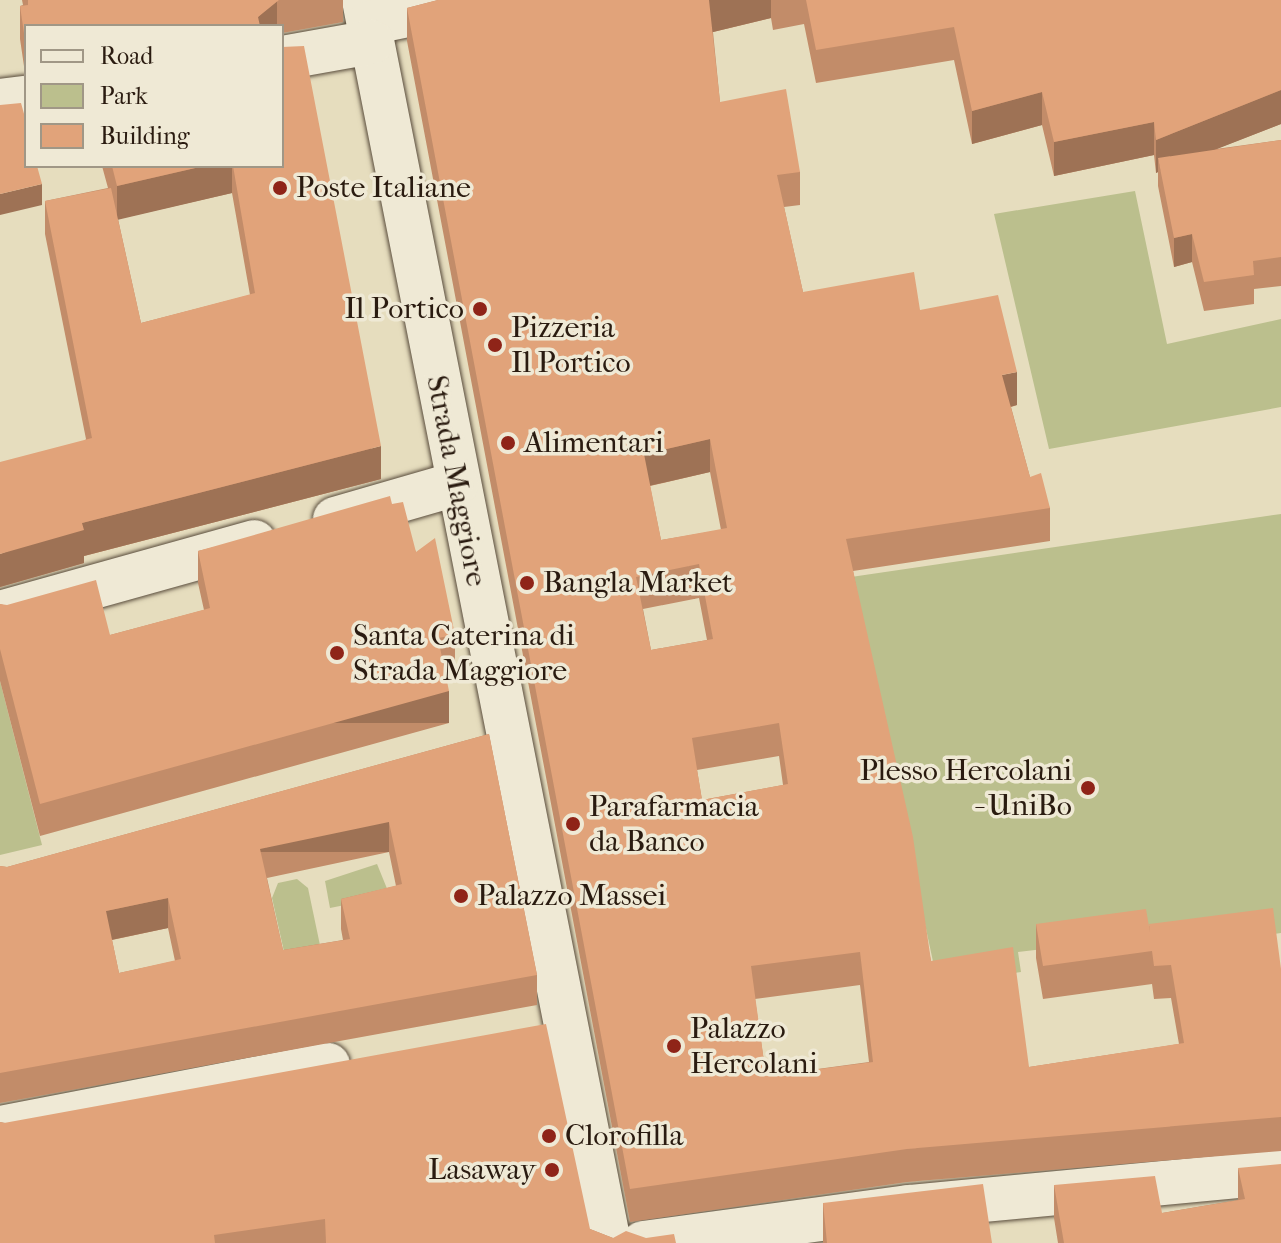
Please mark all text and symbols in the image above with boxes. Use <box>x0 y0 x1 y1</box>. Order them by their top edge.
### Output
legend <box>24 24 284 168</box>
text: Road <box>100 42 153 70</box>
text: Park <box>100 82 148 110</box>
text: Building <box>100 122 190 150</box>
place label: Poste Italiane <box>296 170 471 206</box>
marker: Poste Italiane <box>271 179 289 197</box>
place label: Il Portico <box>344 291 464 327</box>
marker: Il Portico <box>471 300 489 318</box>
place label: Pizzeria Il Portico <box>511 310 631 380</box>
marker: Pizzeria Il Portico <box>486 336 504 354</box>
street label: Strada Maggiore <box>418 373 494 589</box>
place label: Alimentari <box>524 425 664 461</box>
marker: Alimentari <box>499 434 517 452</box>
place label: Bangla Market <box>543 565 733 601</box>
marker: Bangla Market <box>518 574 536 592</box>
place label: Santa Caterina di Strada Maggiore <box>353 618 575 688</box>
marker: Santa Caterina di Strada Maggiore <box>328 644 346 662</box>
place label: Plesso Hercolani - UniBo <box>860 753 1072 824</box>
marker: Plesso Hercolani - UniBo <box>1079 779 1097 797</box>
place label: Parafarmacia da Banco <box>589 789 759 860</box>
marker: Parafarmacia da Banco <box>564 815 582 833</box>
place label: Palazzo Massei <box>477 878 666 914</box>
marker: Palazzo Massei <box>452 887 470 905</box>
place label: Palazzo Hercolani <box>690 1011 818 1082</box>
marker: Palazzo Hercolani <box>665 1037 683 1055</box>
place label: Clorofilla <box>565 1118 683 1154</box>
marker: Clorofilla <box>540 1127 558 1145</box>
place label: Lasaway <box>428 1152 536 1188</box>
marker: Lasaway <box>543 1161 561 1179</box>

